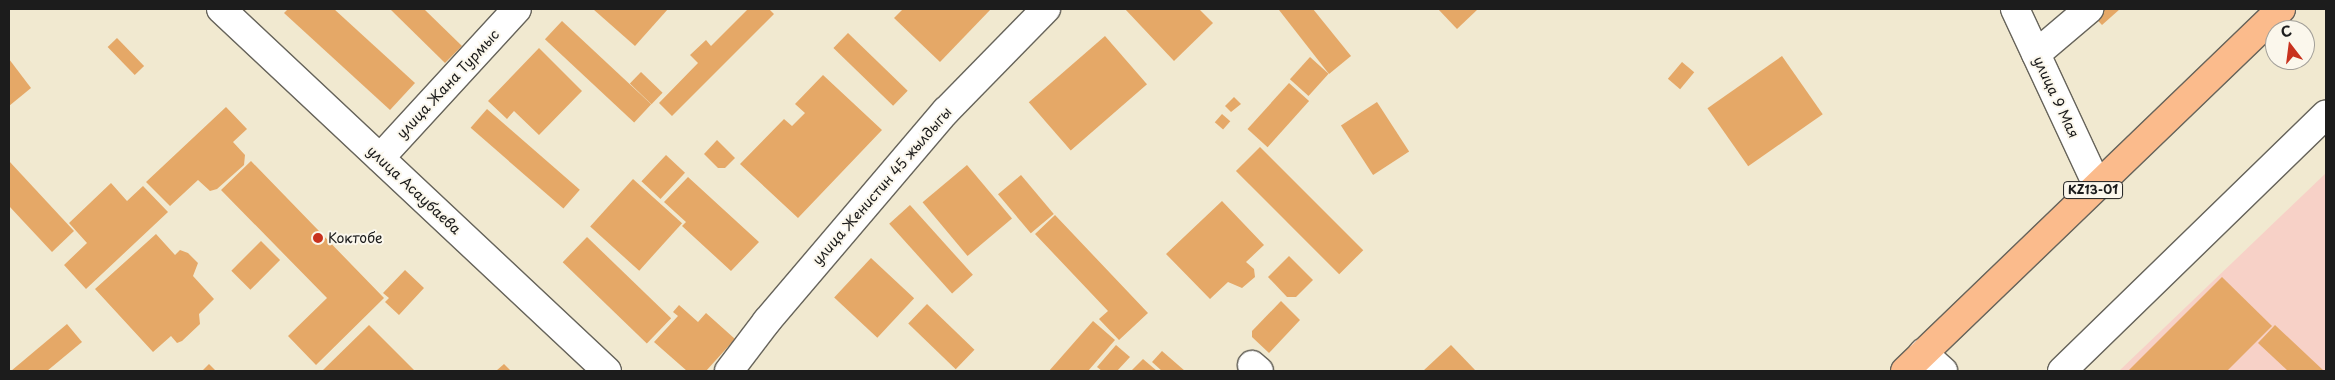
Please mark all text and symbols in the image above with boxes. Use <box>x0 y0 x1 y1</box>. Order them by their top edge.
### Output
text: С <box>2278 19 2294 42</box>
north arrow <box>2265 20 2315 70</box>
street label: улица Жана Турмыс <box>393 25 503 143</box>
street label: улица 9 Мая <box>2030 53 2082 141</box>
street label: улица Женистин 45 жылдыгы <box>808 103 956 269</box>
street label: улица Асаубаева <box>363 142 465 238</box>
road number: KZ13-01 <box>2063 180 2123 200</box>
place label: Коктобе <box>328 230 383 246</box>
marker: Коктобе <box>312 232 324 244</box>

